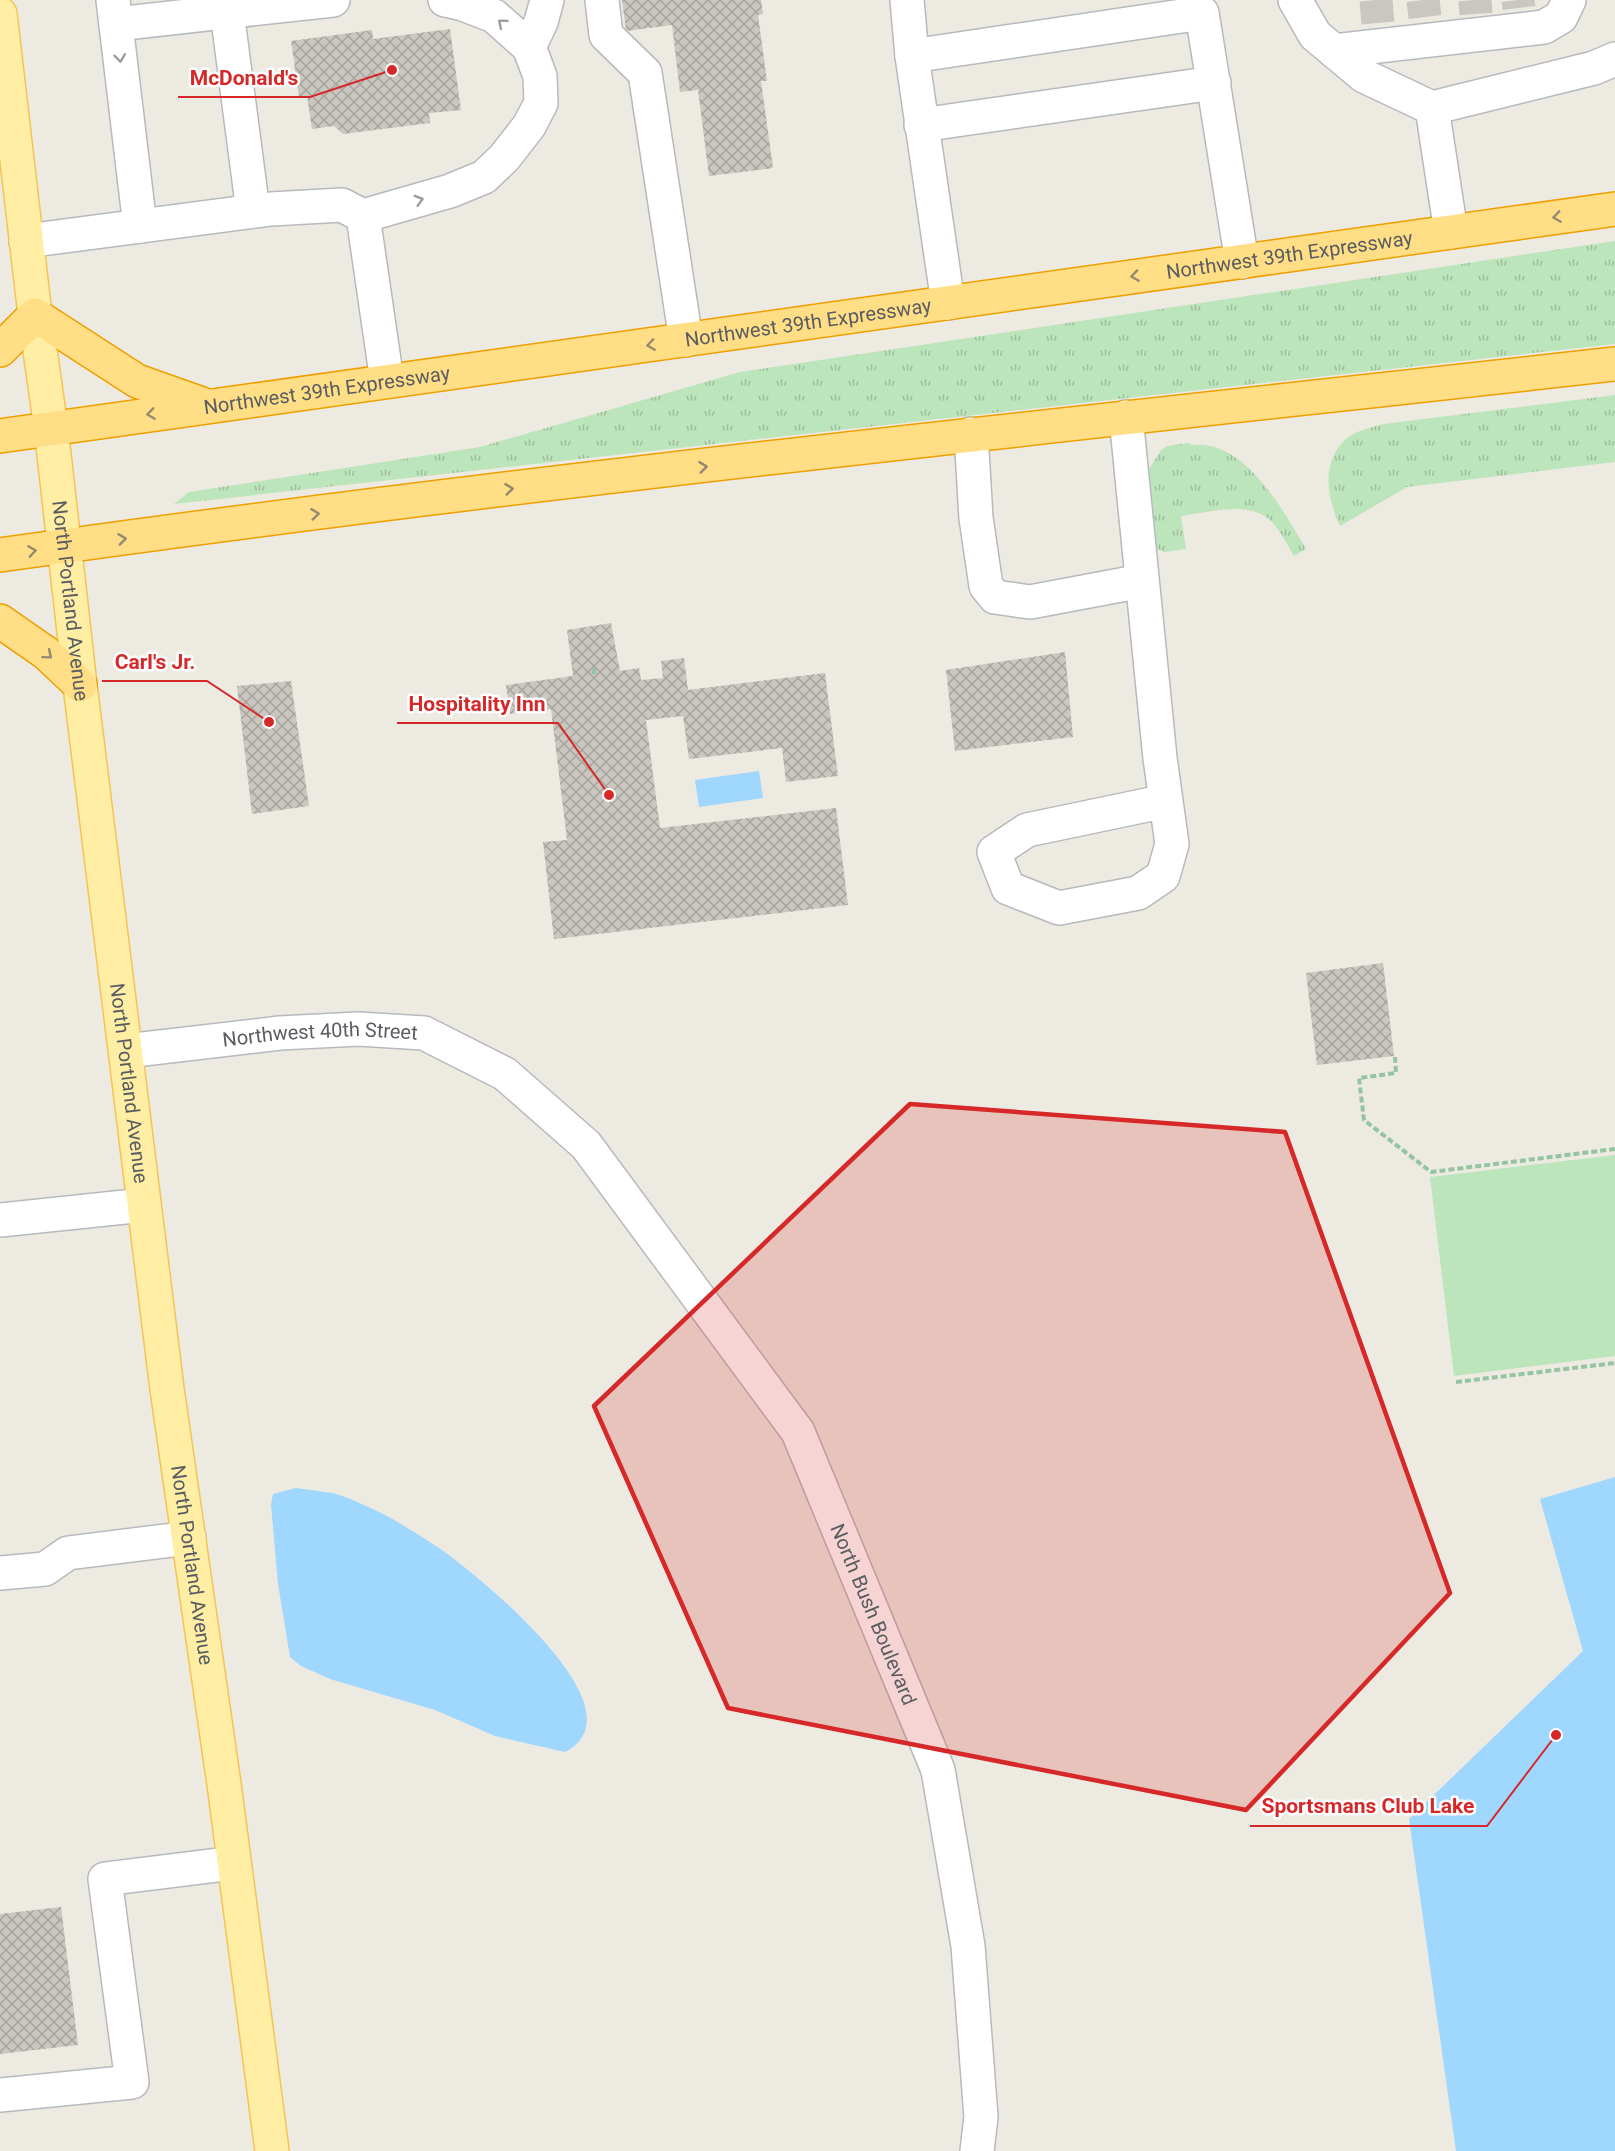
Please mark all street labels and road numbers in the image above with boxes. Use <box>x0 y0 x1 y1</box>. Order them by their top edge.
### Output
street label: Northwest 39th Expressway <box>1165 226 1415 284</box>
street label: Northwest 39th Expressway <box>683 293 933 352</box>
street label: Northwest 39th Expressway <box>202 361 452 419</box>
street label: North Portland Avenue <box>47 499 94 702</box>
street label: North Portland Avenue <box>105 982 153 1185</box>
street label: Northwest 40th Street <box>221 1017 418 1052</box>
street label: North Portland Avenue <box>166 1464 219 1667</box>
street label: North Bush Boulevard <box>825 1520 922 1709</box>

